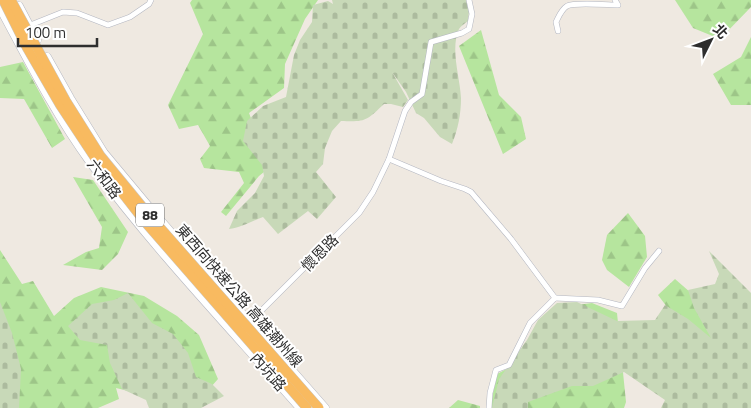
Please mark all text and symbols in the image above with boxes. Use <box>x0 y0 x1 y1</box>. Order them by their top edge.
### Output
scale bar <box>18 15 96 47</box>
north arrow <box>686 15 736 65</box>
text: 北 <box>709 19 734 43</box>
text: 100 m <box>25 21 66 44</box>
street label: 六和路 <box>82 154 127 204</box>
road number: 88 <box>136 204 164 226</box>
street label: 東西向快速公路 高雄潮州線 <box>171 219 308 372</box>
street label: 懷恩路 <box>296 229 344 277</box>
street label: 內坑路 <box>245 347 292 396</box>

